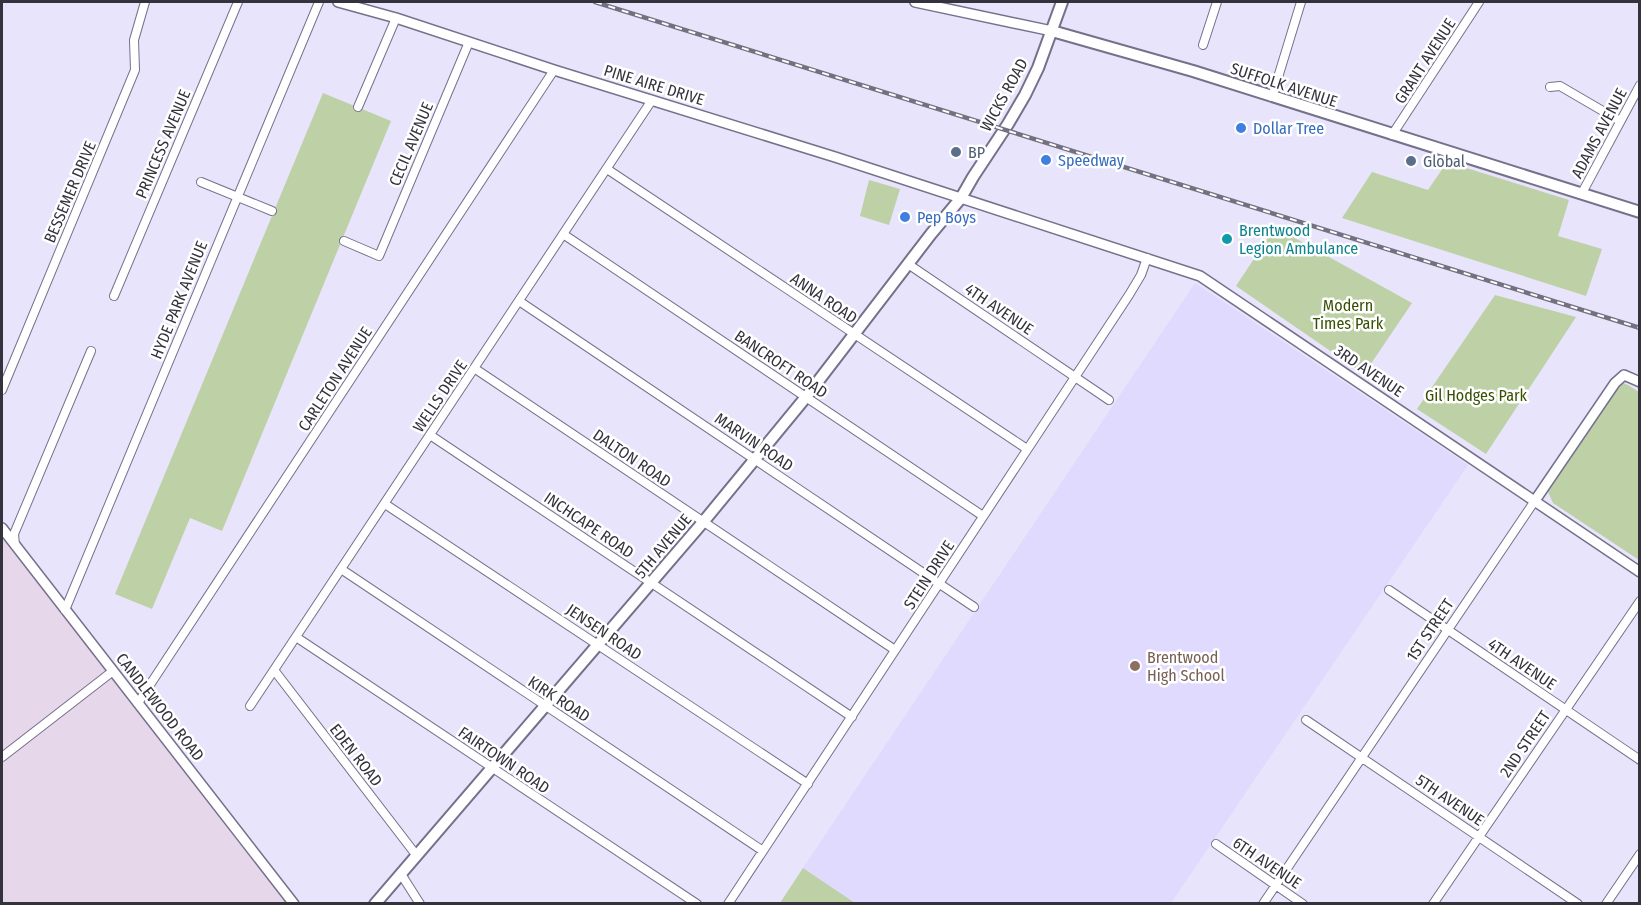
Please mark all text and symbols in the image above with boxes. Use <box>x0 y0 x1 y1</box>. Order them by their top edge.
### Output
street label: GRANT AVENUE <box>1390 15 1460 107</box>
street label: WICKS ROAD <box>976 55 1032 135</box>
street label: SUFFOLK AVENUE <box>1228 59 1340 111</box>
street label: PINE AIRE DRIVE <box>602 61 706 109</box>
street label: ADAMS AVENUE <box>1567 85 1631 181</box>
street label: PRINCESS AVENUE <box>132 87 194 201</box>
street label: CECIL AVENUE <box>385 99 437 189</box>
place label: Dollar Tree <box>1253 119 1324 138</box>
marker: Dollar Tree <box>1234 121 1248 135</box>
street label: BESSEMER DRIVE <box>40 138 100 246</box>
place label: BP <box>968 143 985 162</box>
marker: BP <box>949 145 963 159</box>
place label: Speedway <box>1058 151 1125 170</box>
place label: Global <box>1423 152 1465 171</box>
marker: Speedway <box>1039 153 1053 167</box>
marker: Global <box>1404 154 1418 168</box>
place label: Pep Boys <box>917 208 976 227</box>
marker: Pep Boys <box>898 210 912 224</box>
place label: Brentwood Legion Ambulance <box>1239 221 1358 258</box>
marker: Brentwood Legion Ambulance <box>1220 232 1234 246</box>
street label: HYDE PARK AVENUE <box>147 238 211 362</box>
street label: ANNA ROAD <box>787 269 861 327</box>
street label: 4TH AVENUE <box>961 279 1037 339</box>
park label: Modern Times Park <box>1313 296 1384 333</box>
street label: CARLETON AVENUE <box>294 323 376 435</box>
street label: BANCROFT ROAD <box>731 326 831 402</box>
street label: 3RD AVENUE <box>1331 341 1407 401</box>
street label: WELLS DRIVE <box>409 356 471 436</box>
park label: Gil Hodges Park <box>1425 386 1528 405</box>
street label: MARVIN ROAD <box>711 409 797 475</box>
street label: DALTON ROAD <box>589 425 675 491</box>
street label: INCHCAPE ROAD <box>541 488 637 562</box>
street label: 5TH AVENUE <box>631 510 695 582</box>
street label: STEIN DRIVE <box>900 537 958 613</box>
street label: 1ST STREET <box>1402 595 1458 665</box>
street label: JENSEN ROAD <box>563 600 645 664</box>
street label: 4TH AVENUE <box>1484 634 1560 694</box>
place label: Brentwood High School <box>1147 648 1225 685</box>
street label: CANDLEWOOD ROAD <box>112 649 208 765</box>
marker: Brentwood High School <box>1128 659 1142 673</box>
street label: KIRK ROAD <box>525 672 593 726</box>
street label: 2ND STREET <box>1496 707 1554 781</box>
street label: EDEN ROAD <box>326 720 386 790</box>
street label: FAIRTOWN ROAD <box>455 723 553 797</box>
street label: 5TH AVENUE <box>1412 770 1488 830</box>
street label: 6TH AVENUE <box>1229 833 1305 893</box>

